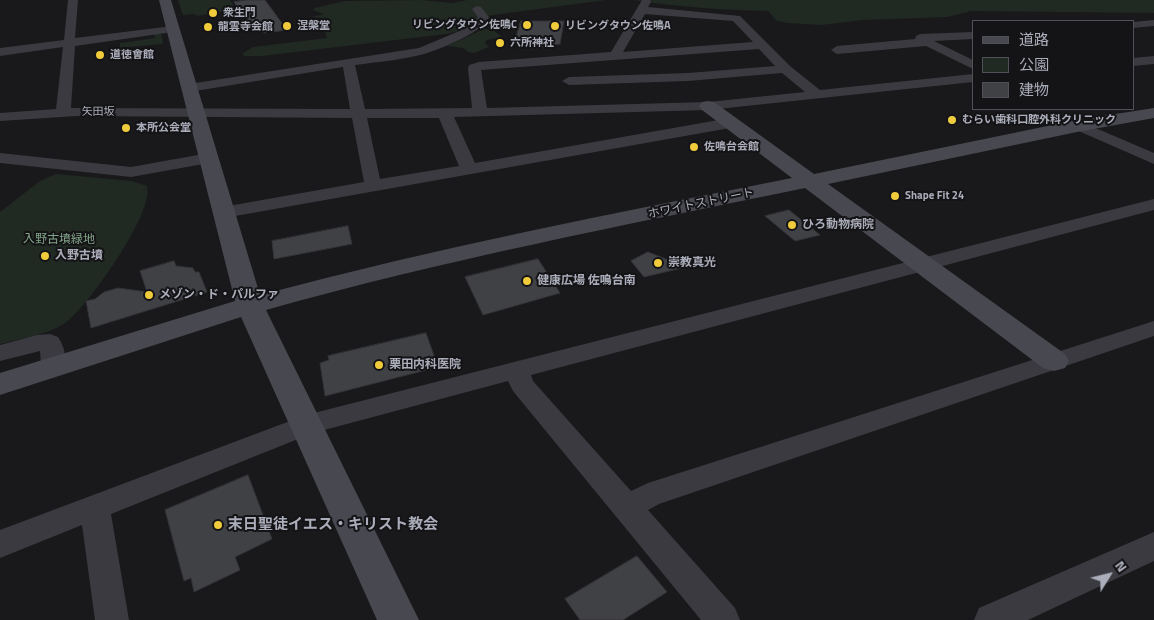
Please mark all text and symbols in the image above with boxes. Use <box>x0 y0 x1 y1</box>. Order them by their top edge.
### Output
place label: 衆生門 <box>223 6 256 20</box>
marker: 衆生門 <box>207 7 219 19</box>
place label: リビングタウン佐鳴C <box>412 18 517 32</box>
place label: 涅槃堂 <box>297 19 330 33</box>
marker: リビングタウン佐鳴C <box>521 19 533 31</box>
place label: リビングタウン佐鳴A <box>565 19 671 33</box>
place label: 龍雲寺会館 <box>218 20 273 34</box>
marker: 涅槃堂 <box>281 20 293 32</box>
marker: リビングタウン佐鳴A <box>549 20 561 32</box>
legend <box>972 20 1134 110</box>
marker: 龍雲寺会館 <box>202 21 214 33</box>
text: 道路 <box>1019 28 1049 51</box>
place label: 六所神社 <box>510 36 554 50</box>
marker: 六所神社 <box>494 37 506 49</box>
place label: 道徳會館 <box>110 48 154 62</box>
marker: 道徳會館 <box>94 49 106 61</box>
text: 公園 <box>1019 53 1049 76</box>
text: 建物 <box>1019 78 1049 101</box>
street label: 矢田坂 <box>82 105 114 119</box>
place label: むらい歯科口腔外科クリニック <box>962 113 1116 127</box>
marker: むらい歯科口腔外科クリニック <box>946 114 958 126</box>
place label: 本所公会堂 <box>136 121 191 135</box>
marker: 本所公会堂 <box>120 122 132 134</box>
place label: 佐鳴台会館 <box>704 140 759 154</box>
marker: 佐鳴台会館 <box>688 141 700 153</box>
street label: ホワイトストリート <box>647 186 755 222</box>
place label: Shape Fit 24 <box>905 189 964 203</box>
marker: Shape Fit 24 <box>889 190 901 202</box>
place label: ひろ動物病院 <box>802 218 874 232</box>
marker: ひろ動物病院 <box>786 219 798 231</box>
park label: 入野古墳緑地 <box>23 233 95 247</box>
place label: 入野古墳 <box>55 249 103 263</box>
marker: 入野古墳 <box>39 250 51 262</box>
place label: 崇教真光 <box>668 256 716 270</box>
marker: 崇教真光 <box>652 257 664 269</box>
place label: 健康広場 佐鳴台南 <box>537 274 636 288</box>
marker: 健康広場 佐鳴台南 <box>521 275 533 287</box>
place label: メゾン・ド・パルファ <box>159 288 279 302</box>
marker: メゾン・ド・パルファ <box>143 289 155 301</box>
place label: 栗田内科医院 <box>389 358 461 372</box>
marker: 栗田内科医院 <box>373 359 385 371</box>
place label: 末日聖徒イエス・キリスト教会 <box>228 516 438 534</box>
marker: 末日聖徒イエス・キリスト教会 <box>212 519 224 531</box>
north arrow <box>1084 550 1134 600</box>
text: N <box>1110 556 1133 576</box>

